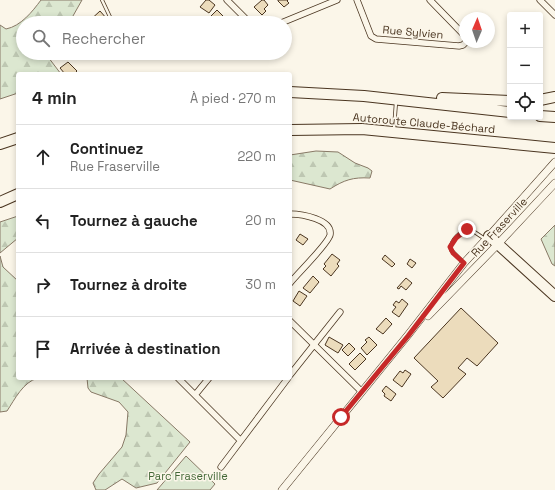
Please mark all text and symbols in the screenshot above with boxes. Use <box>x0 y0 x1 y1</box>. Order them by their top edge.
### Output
north arrow <box>459 12 495 48</box>
map controls <box>507 12 543 120</box>
button: + <box>507 12 543 48</box>
search box <box>16 16 292 60</box>
street label: Rue Sylvien <box>382 22 444 42</box>
icon: search <box>30 27 52 49</box>
text: Rechercher <box>62 29 145 48</box>
button: − <box>507 48 543 84</box>
button: locate <box>507 84 543 120</box>
text: 4 min <box>32 87 77 109</box>
text: À pied · 270 m <box>190 90 276 107</box>
street label: Autoroute Claude-Béchard <box>352 110 496 136</box>
text: Continuez <box>70 139 143 158</box>
icon: ahead <box>32 146 54 168</box>
text: 220 m <box>237 148 276 165</box>
text: Rue Fraserville <box>70 158 160 175</box>
street label: Rue Fraserville <box>468 194 530 260</box>
icon: left <box>32 210 54 232</box>
text: Tournez à gauche <box>70 211 198 230</box>
text: 20 m <box>245 212 276 229</box>
route end <box>458 220 476 238</box>
icon: right <box>32 274 54 296</box>
text: Tournez à droite <box>70 275 187 294</box>
text: 30 m <box>245 276 276 293</box>
icon: arrive <box>32 338 54 360</box>
text: Arrivée à destination <box>70 339 220 358</box>
route start <box>332 408 350 426</box>
park label: Parc Fraserville <box>148 469 228 483</box>

